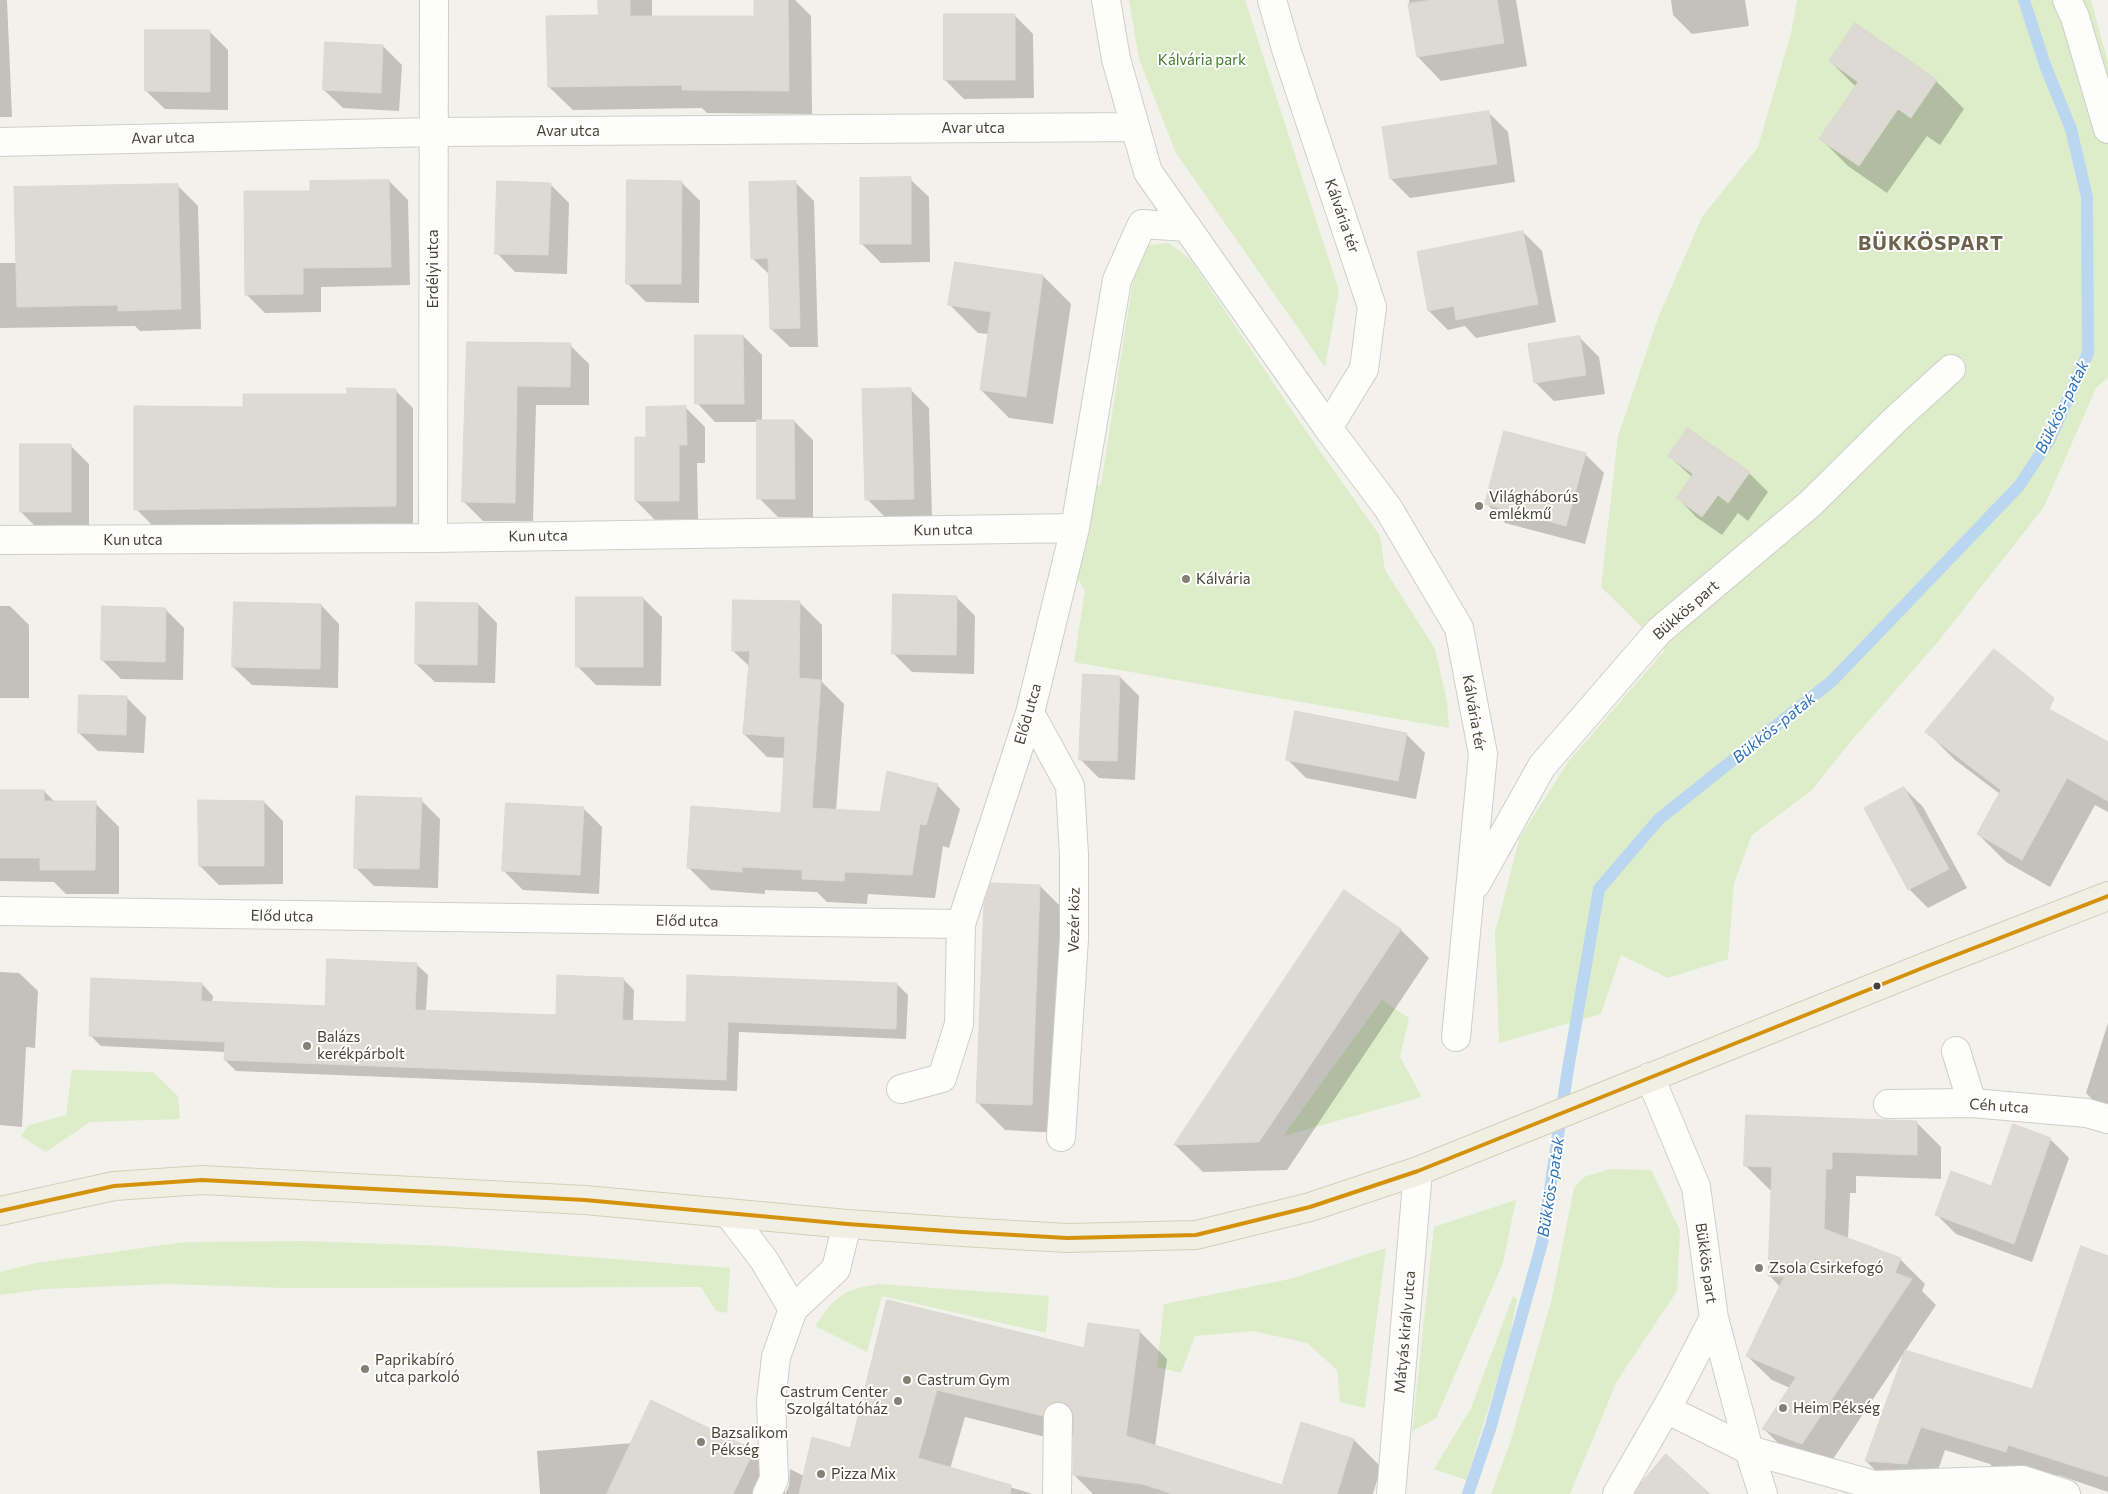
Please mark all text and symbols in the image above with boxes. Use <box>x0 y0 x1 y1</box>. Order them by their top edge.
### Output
park label: Kálvária park <box>1158 51 1246 69</box>
street label: Avar utca <box>941 119 1005 137</box>
street label: Avar utca <box>536 122 600 140</box>
street label: Avar utca <box>131 128 195 148</box>
street label: Kálvária tér <box>1321 176 1363 256</box>
street label: Erdélyi utca <box>424 229 442 309</box>
district label: BÜKKÖSPART <box>1857 231 2005 255</box>
water label: Bükkös-patak <box>2031 357 2093 457</box>
place label: Világháborús emlékmű <box>1489 488 1578 523</box>
marker: Világháborús emlékmű <box>1473 500 1485 512</box>
street label: Kun utca <box>913 520 973 540</box>
street label: Kun utca <box>508 526 568 546</box>
street label: Kun utca <box>103 531 163 549</box>
place label: Kálvária <box>1196 570 1251 588</box>
marker: Kálvária <box>1180 573 1192 585</box>
street label: Bükkös part <box>1649 577 1723 643</box>
street label: Kálvária tér <box>1458 673 1490 753</box>
street label: Előd utca <box>1011 681 1045 747</box>
water label: Bükkös-patak <box>1729 689 1819 767</box>
street label: Vezér köz <box>1064 887 1084 953</box>
street label: Előd utca <box>250 906 314 926</box>
street label: Előd utca <box>655 911 719 931</box>
unlabelled marker <box>1872 981 1882 991</box>
place label: Balázs kerékpárbolt <box>317 1028 405 1063</box>
marker: Balázs kerékpárbolt <box>301 1040 313 1052</box>
street label: Céh utca <box>1969 1095 2029 1117</box>
water label: Bükkös-patak <box>1534 1136 1568 1238</box>
street label: Bükkös part <box>1691 1221 1721 1305</box>
place label: Zsola Csirkefogó <box>1769 1259 1883 1277</box>
marker: Zsola Csirkefogó <box>1753 1262 1765 1274</box>
street label: Mátyás király utca <box>1391 1270 1419 1394</box>
place label: Paprikabíró utca parkoló <box>375 1351 460 1386</box>
marker: Paprikabíró utca parkoló <box>359 1363 371 1375</box>
place label: Castrum Gym <box>917 1371 1010 1389</box>
marker: Castrum Gym <box>901 1374 913 1386</box>
place label: Castrum Center Szolgáltatóház <box>780 1383 888 1418</box>
marker: Castrum Center Szolgáltatóház <box>892 1395 904 1407</box>
place label: Heim Pékség <box>1793 1399 1880 1417</box>
marker: Heim Pékség <box>1777 1402 1789 1414</box>
place label: Bazsalikom Pékség <box>711 1424 788 1459</box>
marker: Bazsalikom Pékség <box>695 1436 707 1448</box>
place label: Pizza Mix <box>831 1465 896 1483</box>
marker: Pizza Mix <box>815 1468 827 1480</box>

